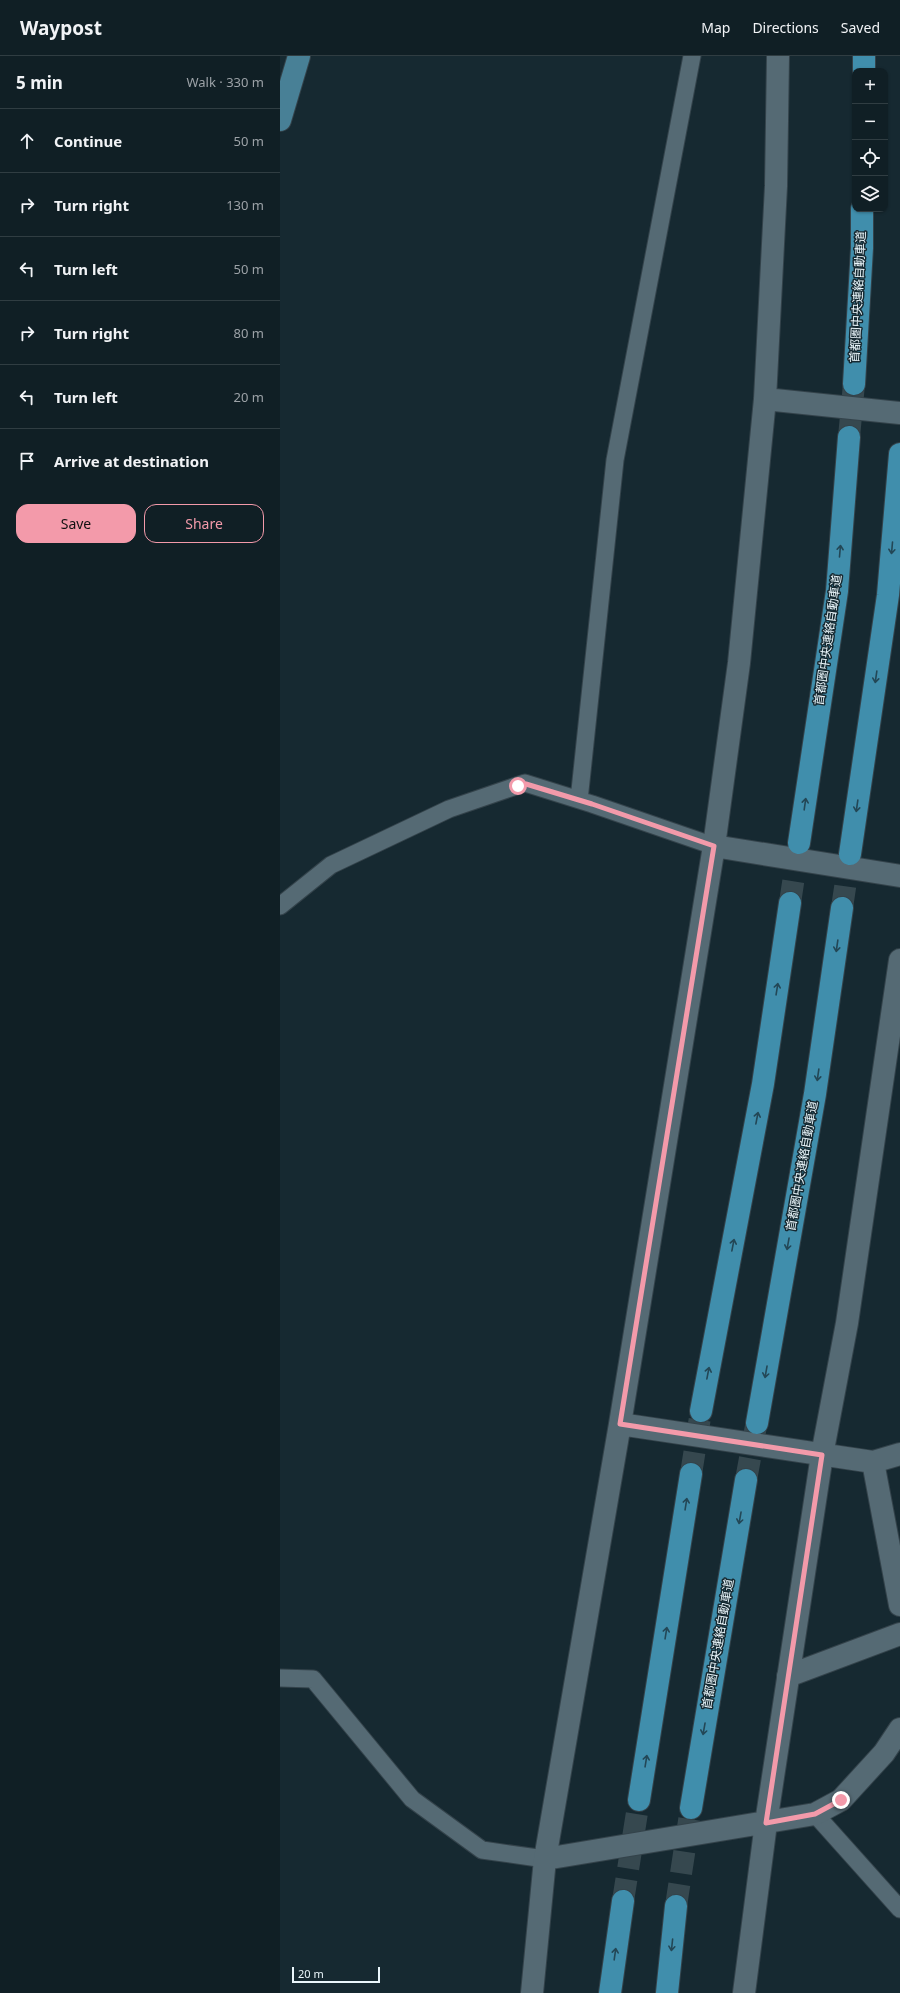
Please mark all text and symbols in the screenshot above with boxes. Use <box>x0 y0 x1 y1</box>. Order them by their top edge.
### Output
text: Waypost <box>20 15 102 41</box>
text: Map <box>701 18 730 37</box>
text: Directions <box>752 18 819 37</box>
text: Saved <box>841 18 880 37</box>
map controls <box>852 68 888 212</box>
button: + <box>852 68 888 104</box>
text: 5 min <box>16 71 63 94</box>
text: Walk · 330 m <box>186 73 264 91</box>
button: − <box>852 104 888 140</box>
icon: ahead <box>16 130 38 152</box>
text: Continue <box>54 131 122 151</box>
text: 50 m <box>234 132 264 150</box>
button: locate <box>852 140 888 176</box>
button: layers <box>852 176 888 212</box>
icon: right <box>16 194 38 216</box>
text: Turn right <box>54 195 129 215</box>
text: 130 m <box>226 196 264 214</box>
street label: 首都圏中央連絡自動車道 <box>846 231 869 363</box>
icon: left <box>16 258 38 280</box>
text: Turn left <box>54 259 118 279</box>
text: 50 m <box>234 260 264 278</box>
icon: right <box>16 322 38 344</box>
text: Turn right <box>54 323 129 343</box>
text: 80 m <box>234 324 264 342</box>
icon: left <box>16 386 38 408</box>
text: Turn left <box>54 387 118 407</box>
text: 20 m <box>234 388 264 406</box>
icon: arrive <box>16 450 38 472</box>
text: Arrive at destination <box>54 451 209 471</box>
button: Save <box>16 504 136 543</box>
button: Share <box>144 504 264 543</box>
one-way arrow <box>888 541 895 554</box>
one-way arrow <box>836 544 844 557</box>
street label: 首都圏中央連絡自動車道 <box>810 573 845 706</box>
one-way arrow <box>872 670 880 683</box>
route start <box>509 777 527 795</box>
one-way arrow <box>801 798 809 811</box>
one-way arrow <box>853 799 861 812</box>
one-way arrow <box>833 939 841 952</box>
one-way arrow <box>773 983 781 996</box>
one-way arrow <box>814 1068 822 1081</box>
street label: 首都圏中央連絡自動車道 <box>782 1099 821 1232</box>
one-way arrow <box>753 1111 761 1124</box>
one-way arrow <box>784 1238 792 1251</box>
one-way arrow <box>729 1239 737 1252</box>
one-way arrow <box>762 1366 770 1379</box>
one-way arrow <box>705 1367 713 1380</box>
one-way arrow <box>683 1498 691 1511</box>
one-way arrow <box>735 1511 743 1524</box>
street label: 首都圏中央連絡自動車道 <box>698 1577 737 1710</box>
one-way arrow <box>662 1627 670 1640</box>
one-way arrow <box>700 1722 708 1735</box>
one-way arrow <box>642 1755 650 1768</box>
route end <box>832 1791 850 1809</box>
one-way arrow <box>668 1938 675 1951</box>
one-way arrow <box>612 1948 619 1961</box>
scale bar <box>292 1965 380 1984</box>
text: 20 m <box>298 1966 324 1981</box>

